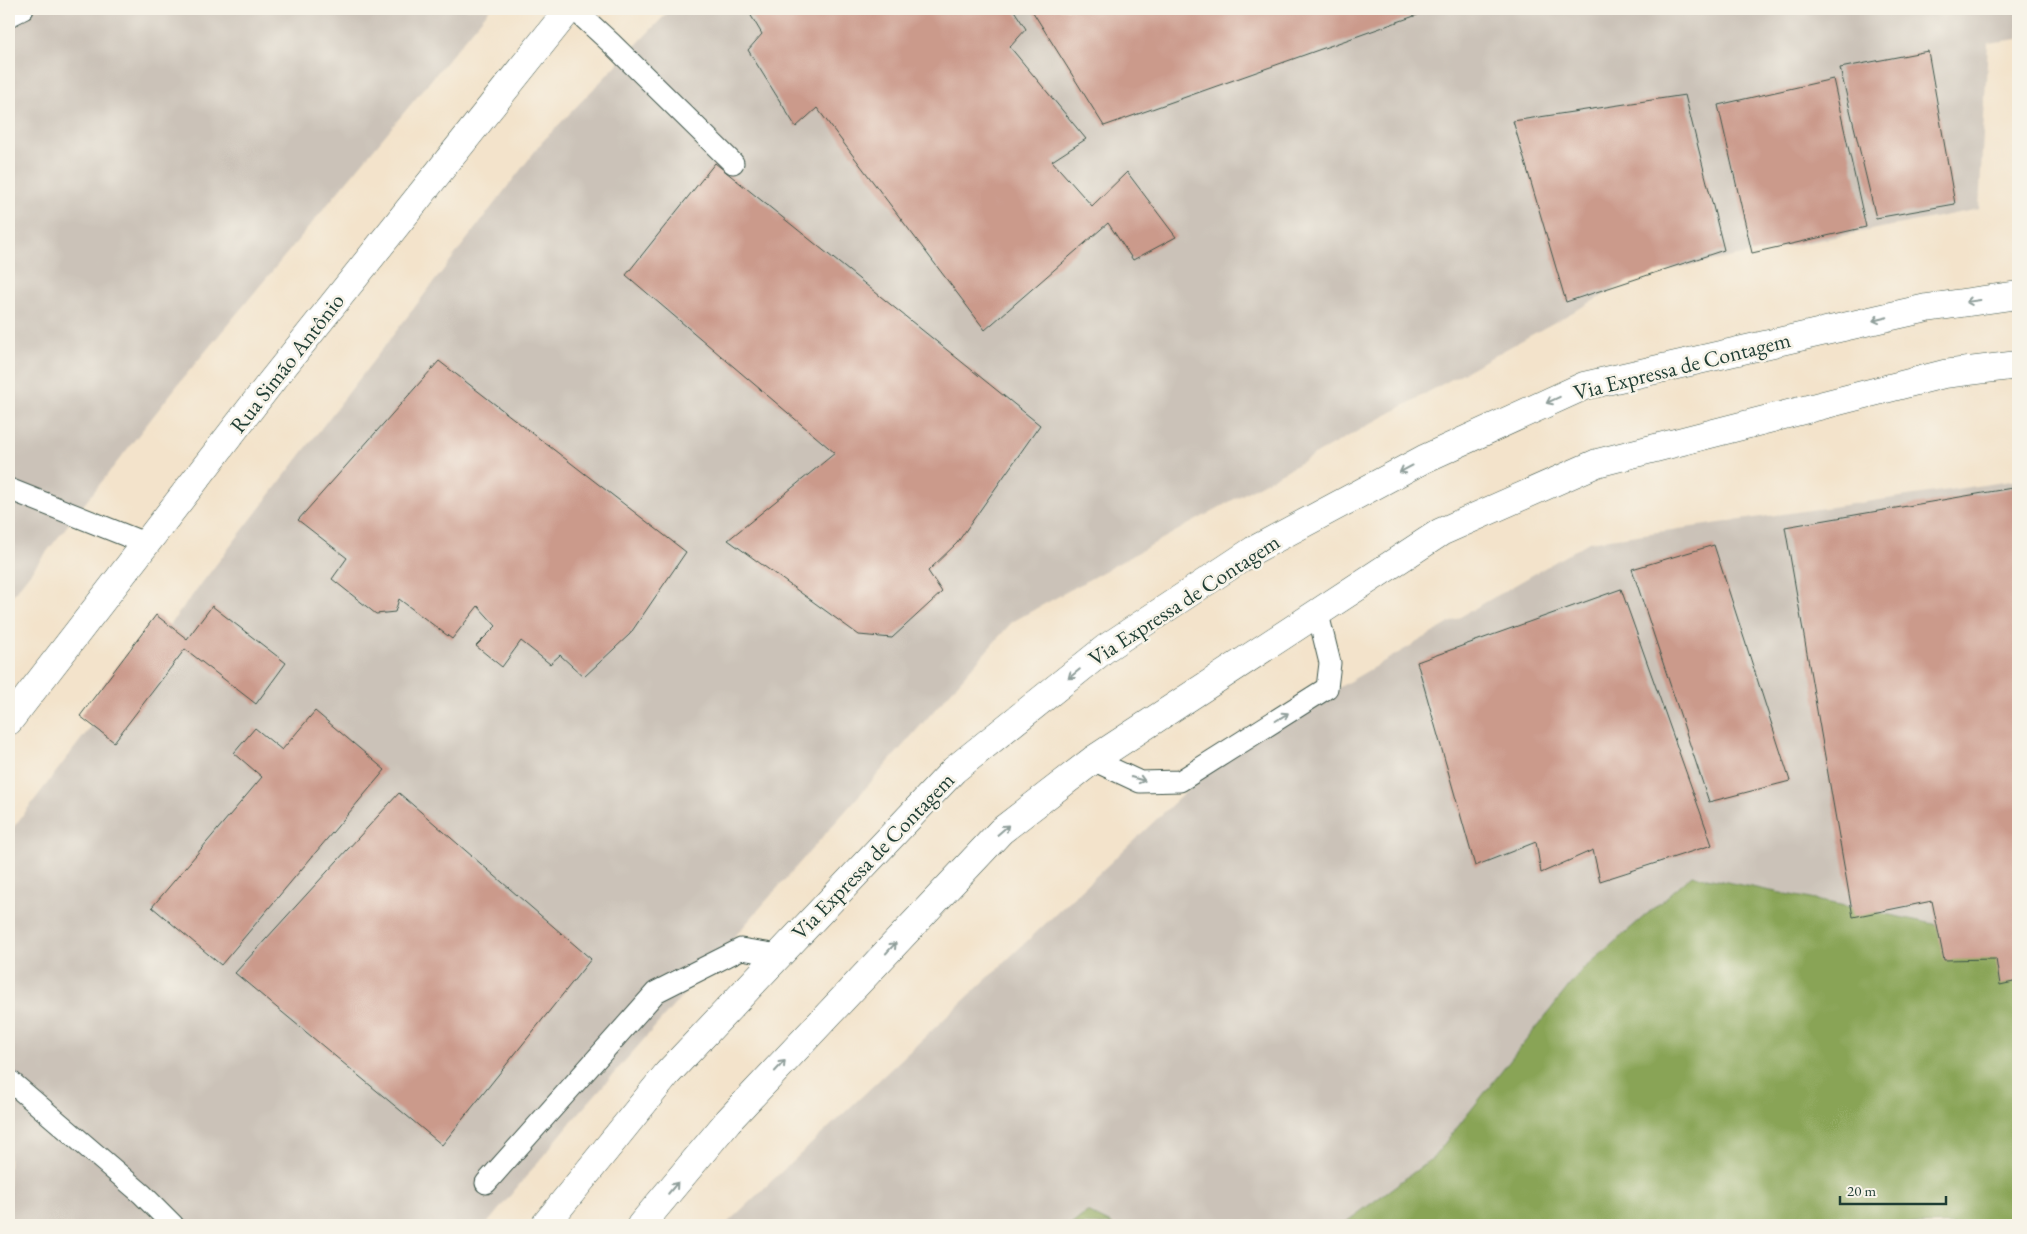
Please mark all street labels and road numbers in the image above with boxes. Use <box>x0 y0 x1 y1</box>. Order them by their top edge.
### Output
street label: Rua Simão Antônio <box>223 287 351 439</box>
street label: Via Expressa de Contagem <box>1570 325 1794 407</box>
street label: Via Expressa de Contagem <box>1083 527 1285 673</box>
street label: Via Expressa de Contagem <box>785 766 961 946</box>

